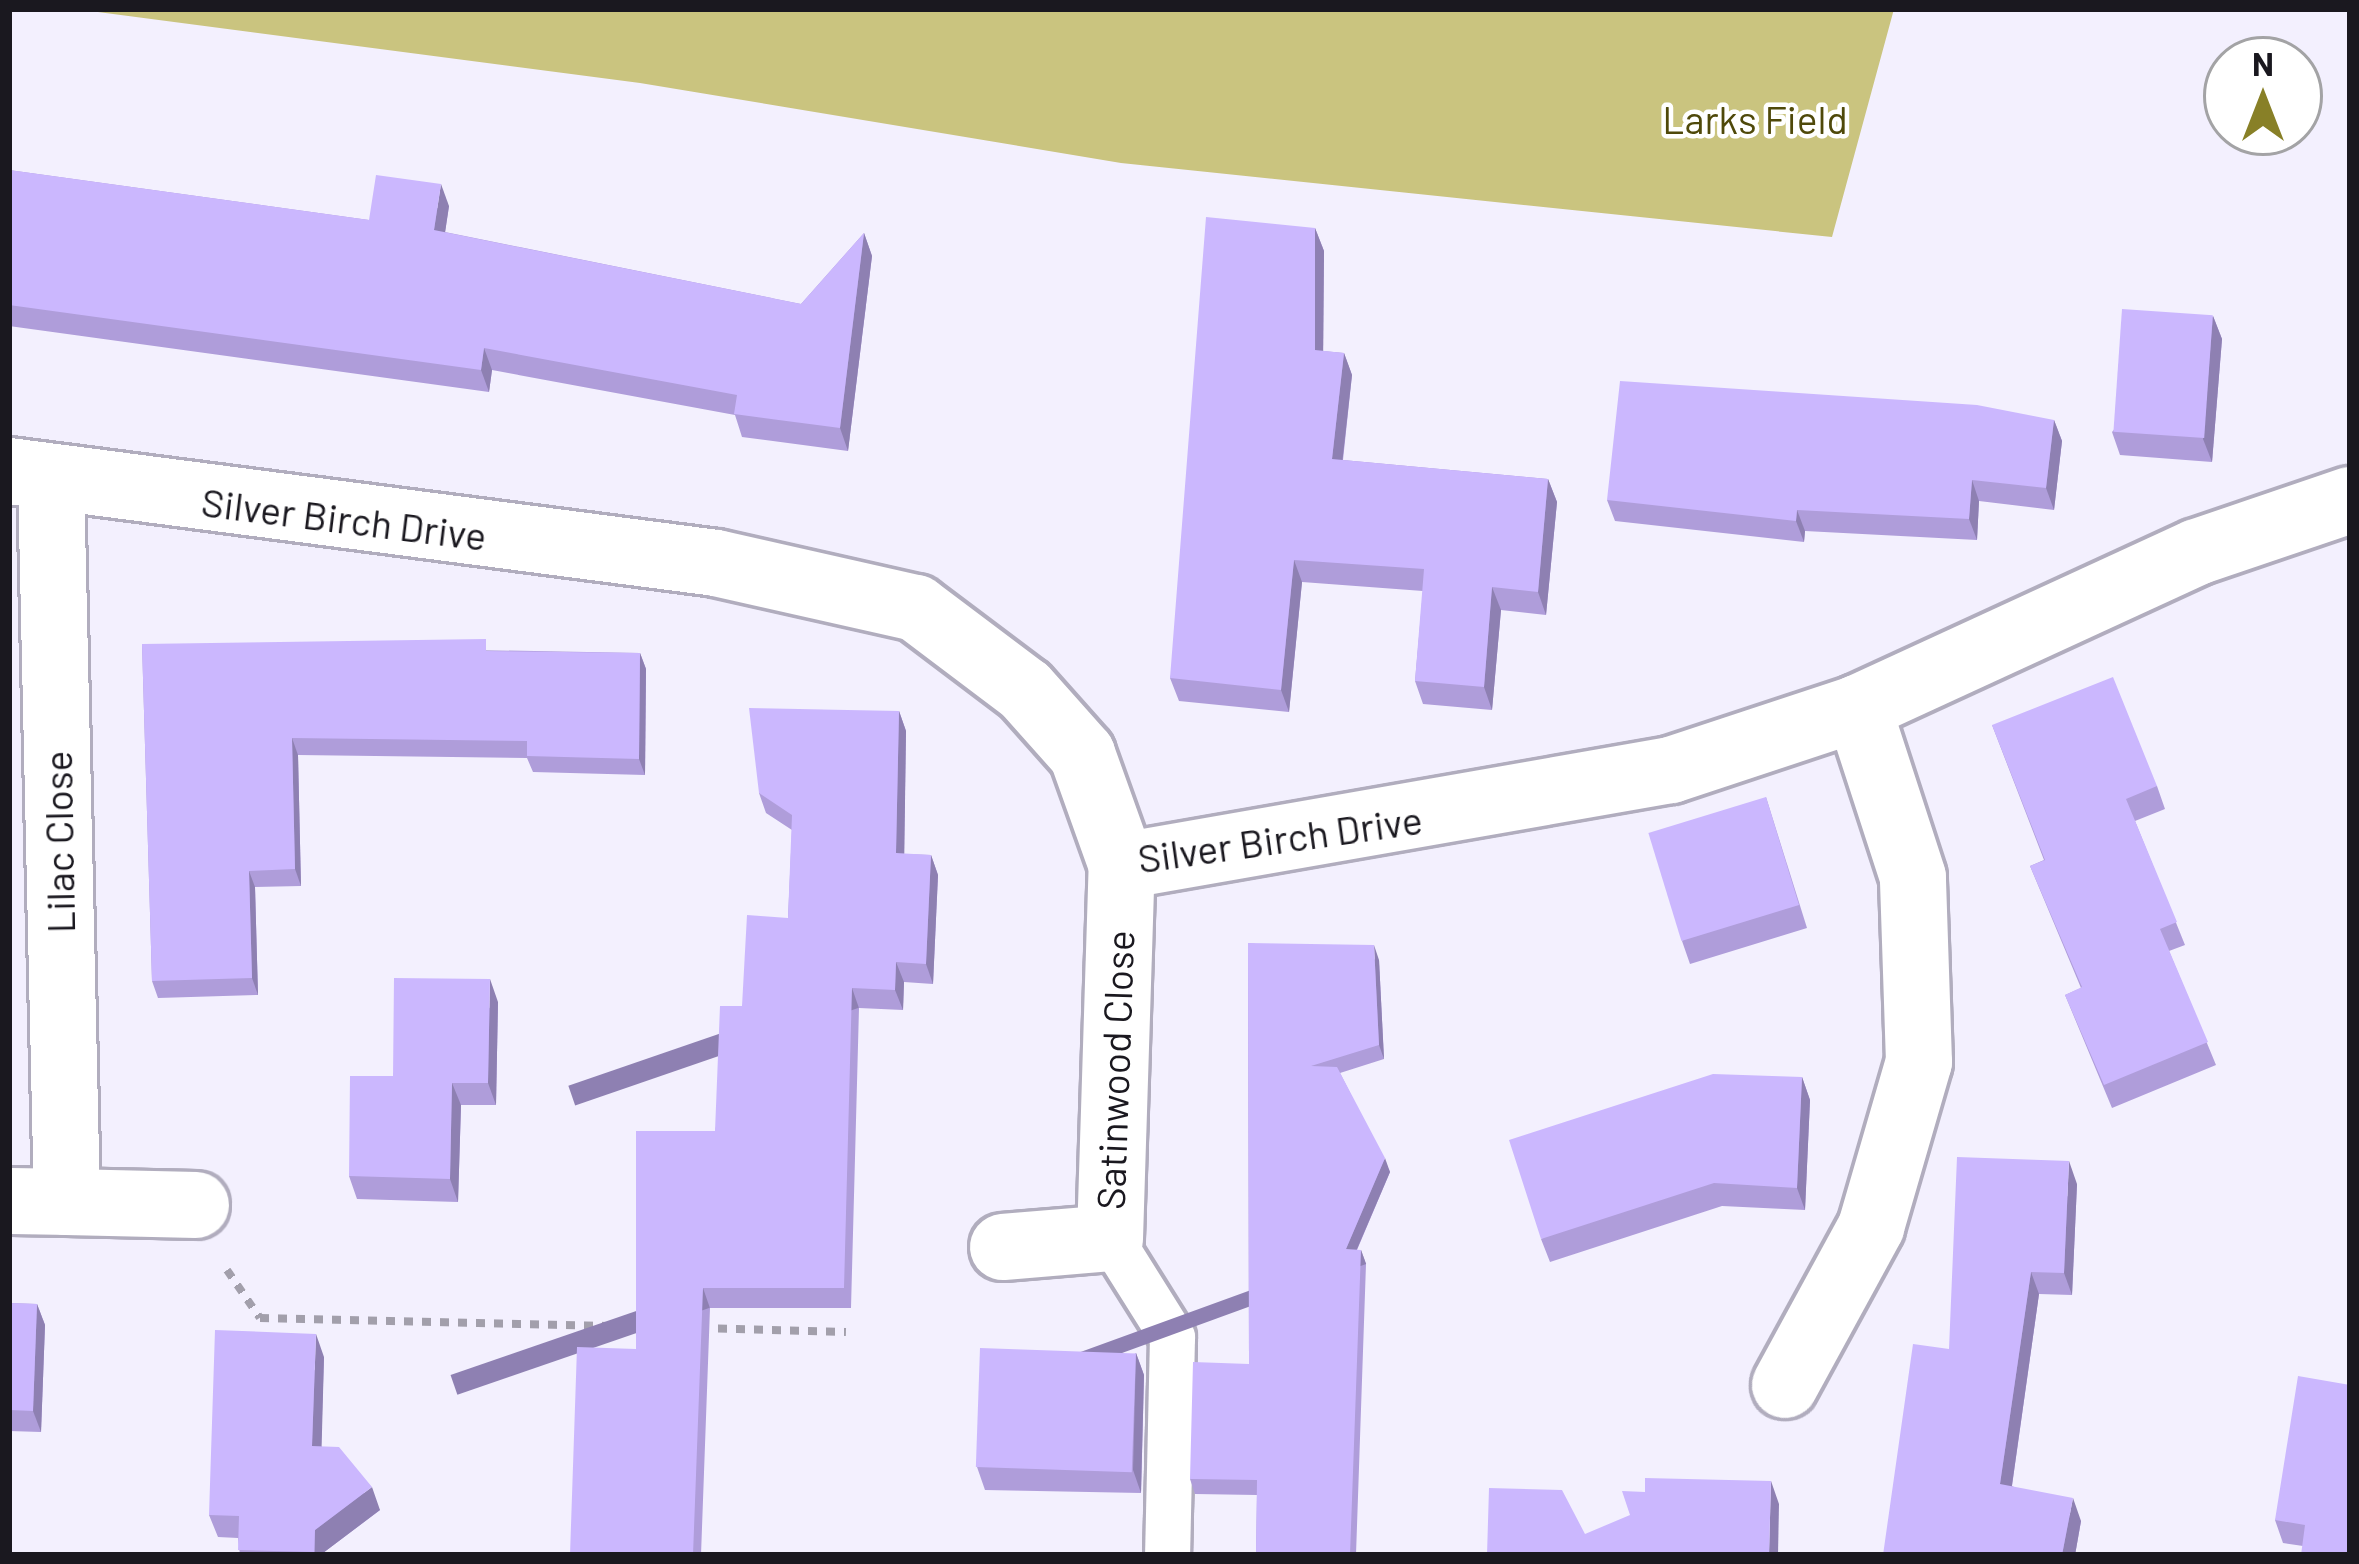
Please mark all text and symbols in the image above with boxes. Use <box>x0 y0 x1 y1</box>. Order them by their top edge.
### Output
north arrow <box>2203 36 2323 156</box>
text: N <box>2252 43 2274 83</box>
park label: Larks Field <box>1662 96 1848 142</box>
street label: Silver Birch Drive <box>199 478 489 560</box>
street label: Lilac Close <box>34 750 84 934</box>
street label: Silver Birch Drive <box>1135 796 1425 882</box>
street label: Satinwood Close <box>1087 929 1143 1211</box>

